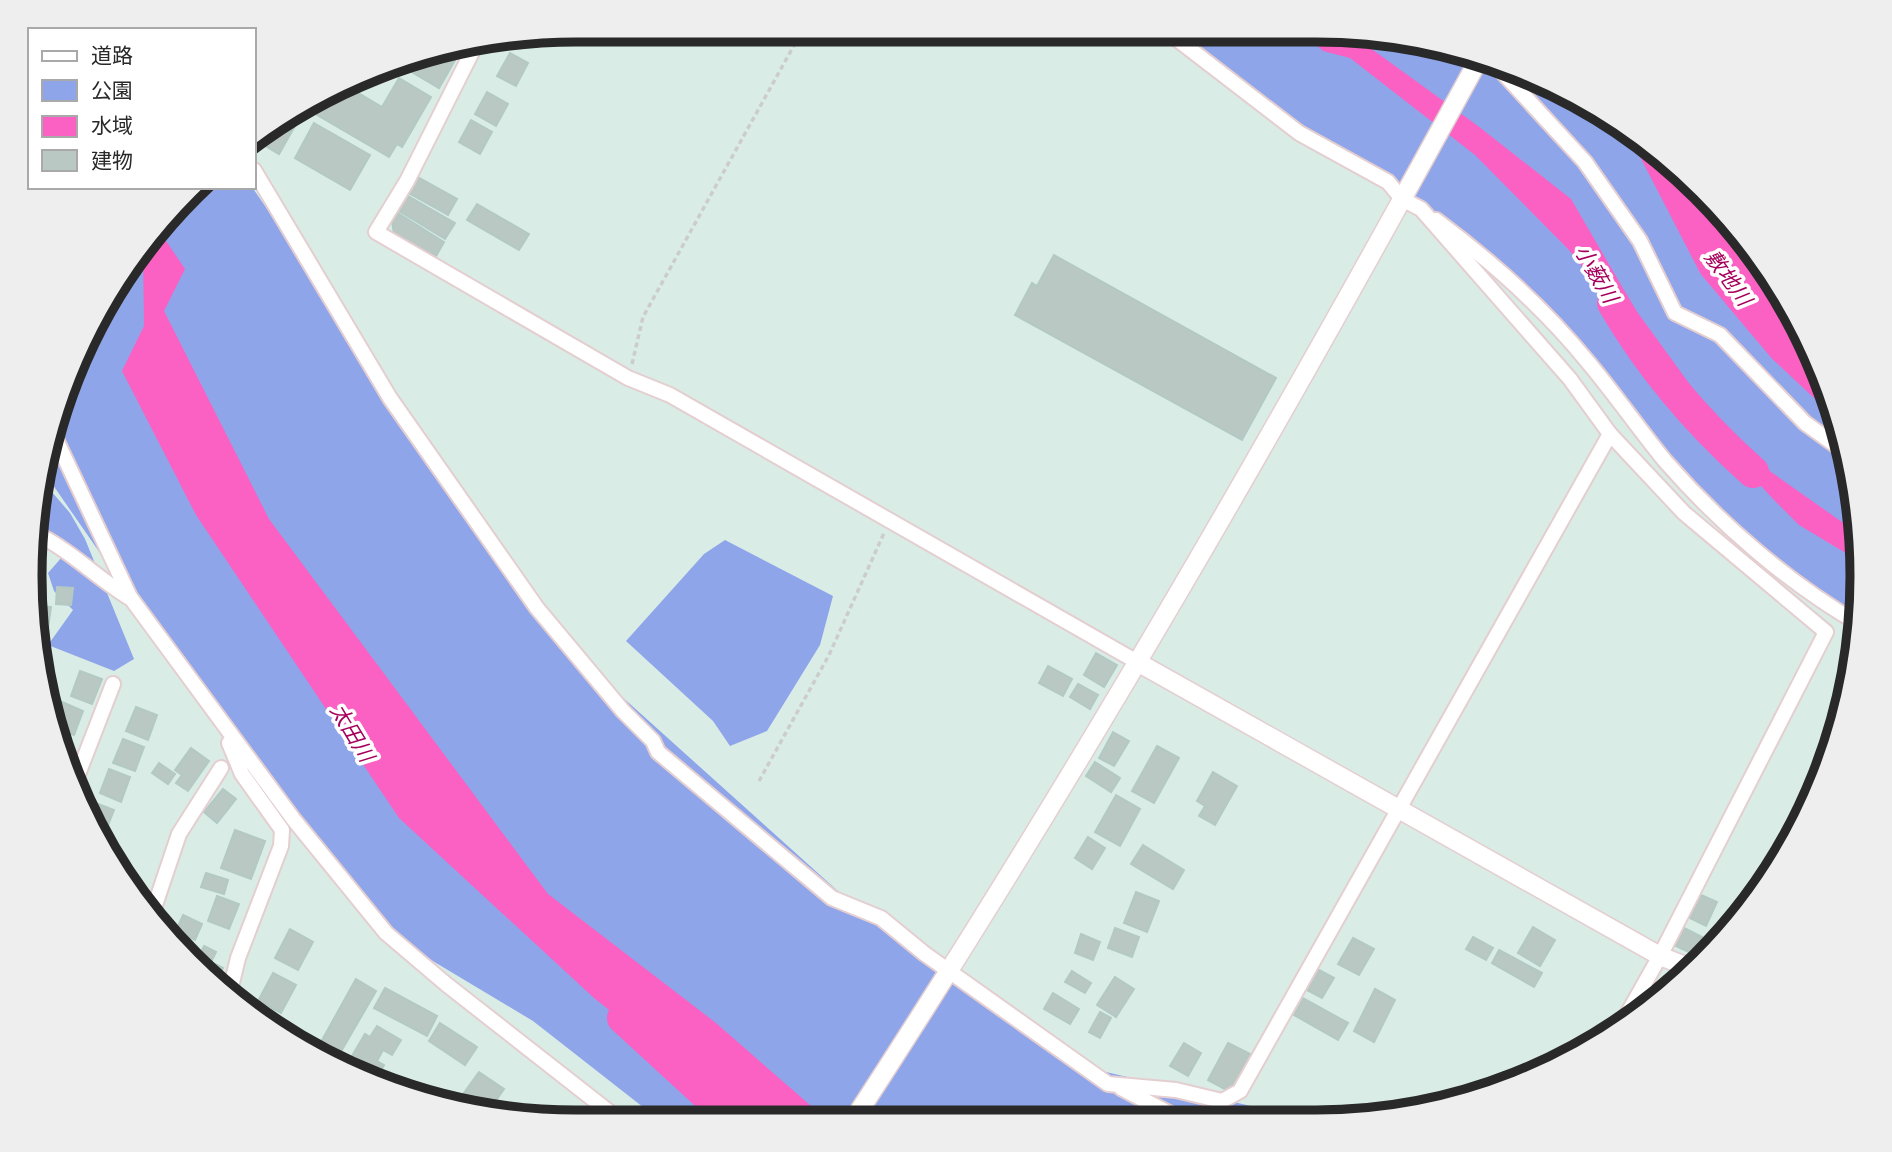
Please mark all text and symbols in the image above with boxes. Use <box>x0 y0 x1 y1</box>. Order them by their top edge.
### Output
legend <box>28 28 256 189</box>
text: 道路 <box>91 43 133 69</box>
text: 公園 <box>91 78 133 104</box>
text: 水域 <box>91 113 133 139</box>
text: 建物 <box>91 148 133 174</box>
water label: 小薮川 <box>1569 240 1624 310</box>
water label: 敷地川 <box>1699 245 1758 313</box>
water label: 太田川 <box>325 699 380 768</box>

